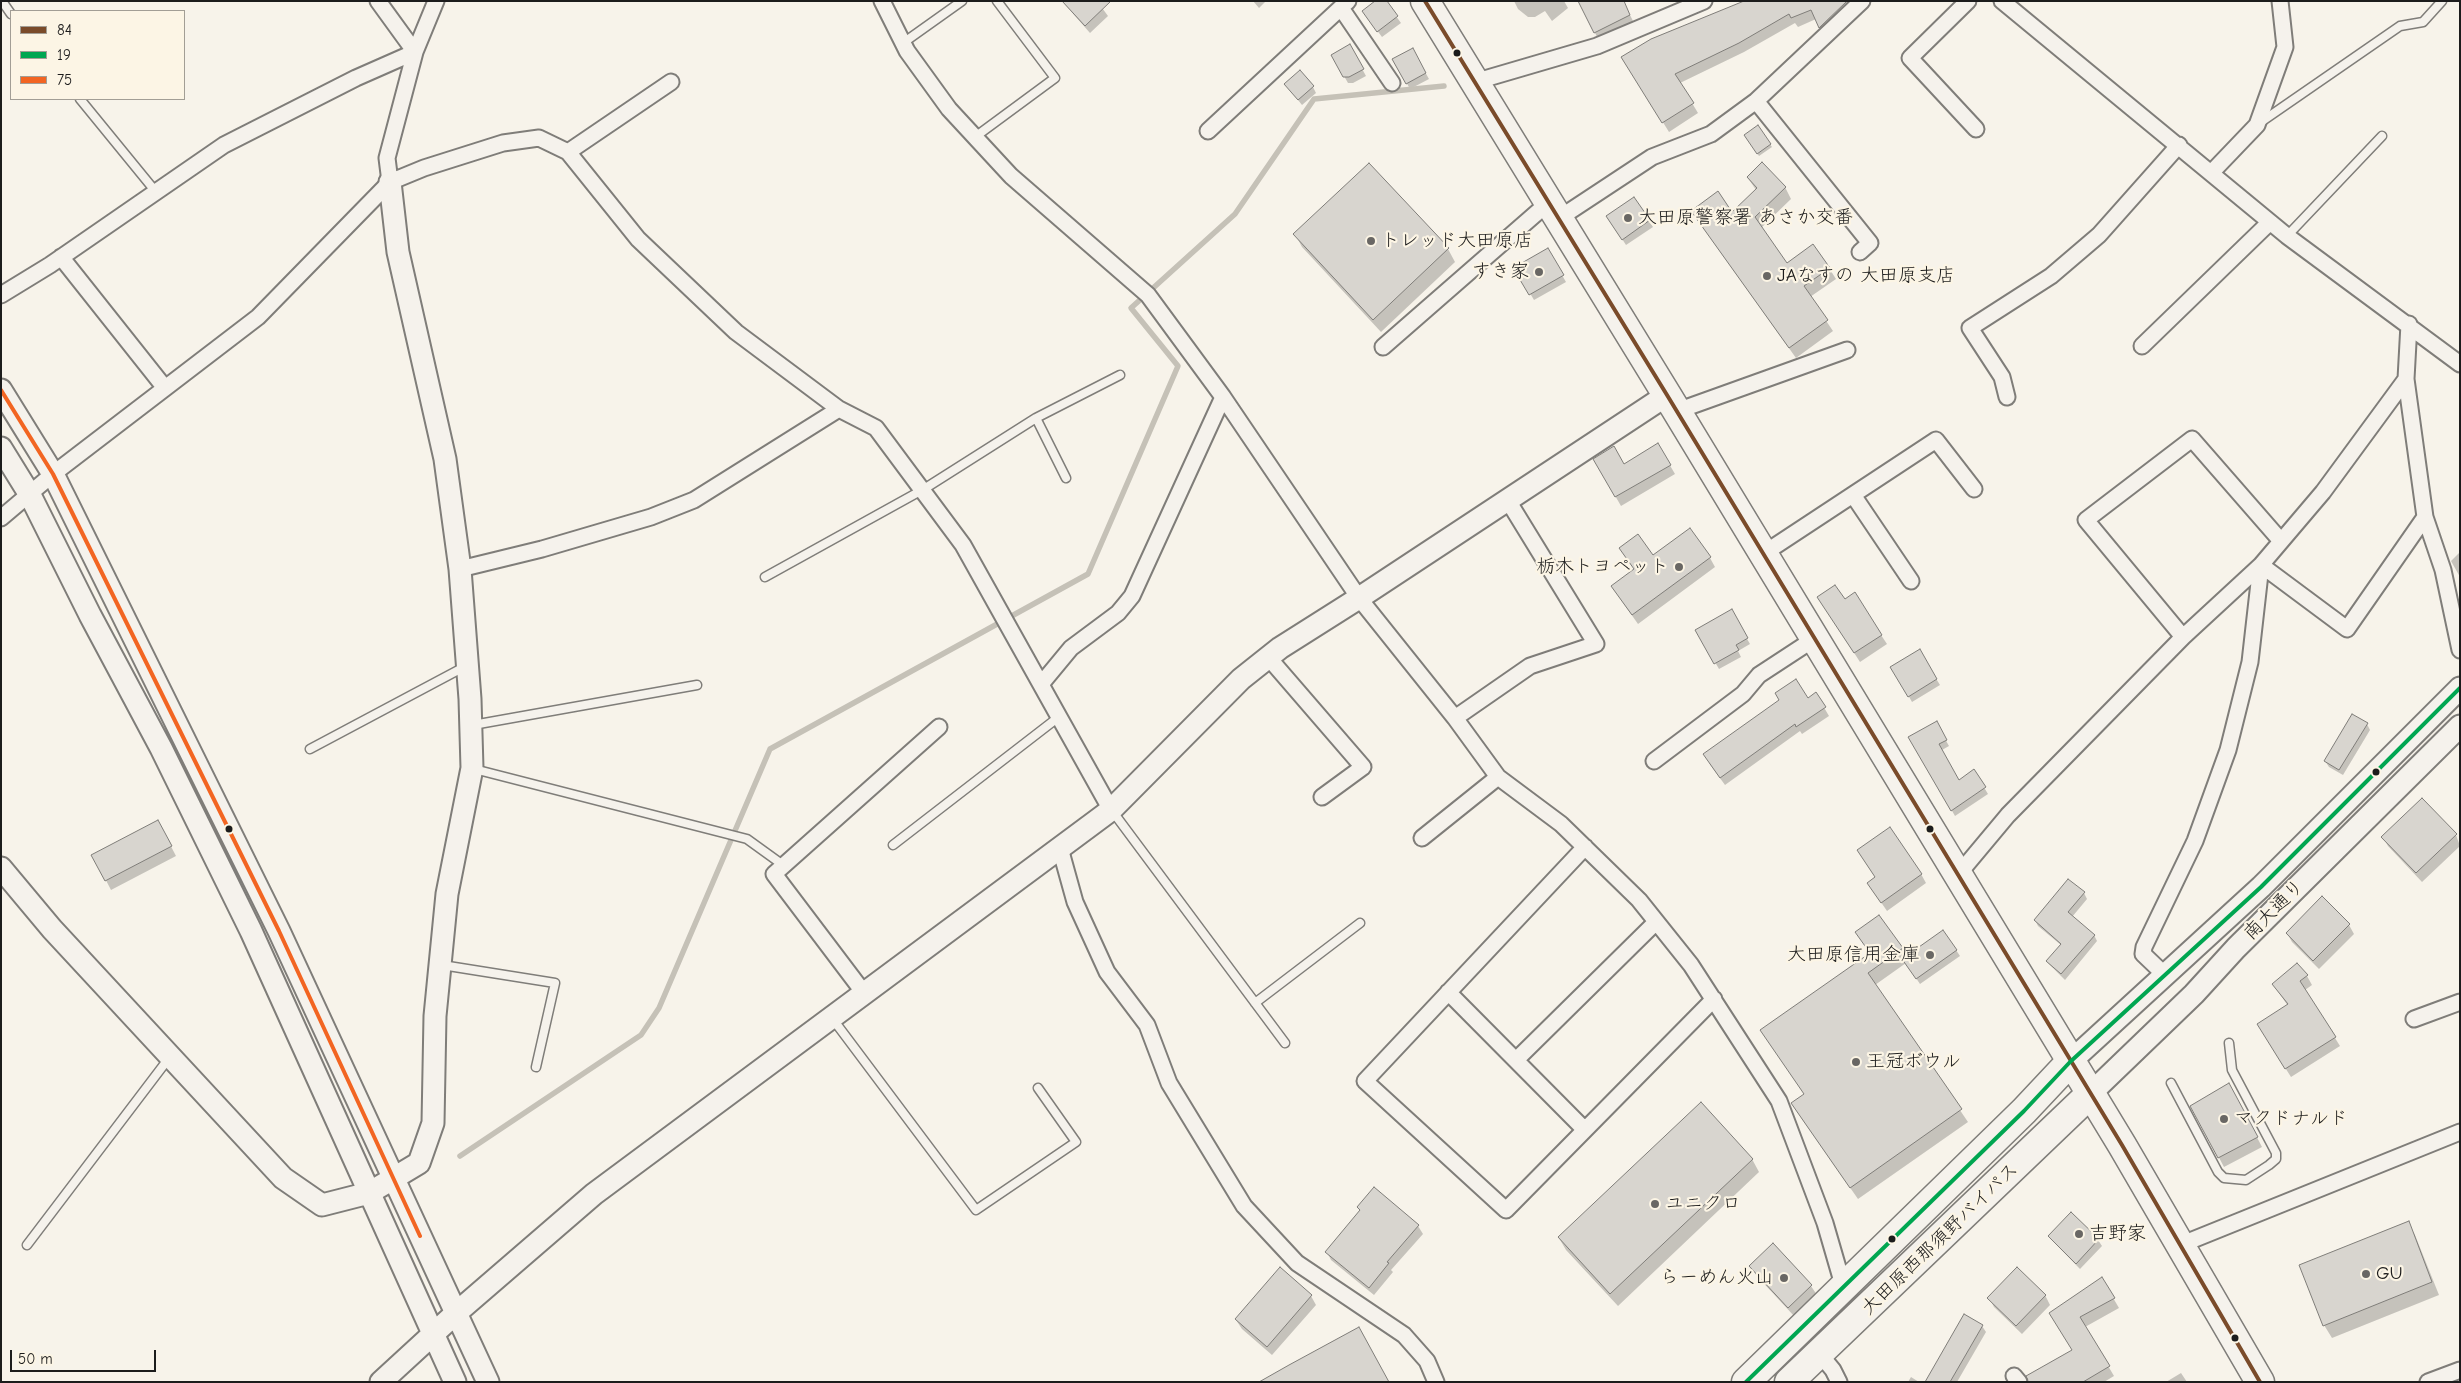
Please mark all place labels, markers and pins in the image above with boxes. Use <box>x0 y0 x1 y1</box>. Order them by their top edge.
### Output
unlabelled marker <box>1452 48 1462 58</box>
place label: 大田原警察署 あさか交番 <box>1638 207 1853 229</box>
marker: 大田原警察署 あさか交番 <box>1622 212 1634 224</box>
place label: トレッド大田原店 <box>1381 230 1533 252</box>
marker: トレッド大田原店 <box>1365 235 1377 247</box>
place label: すき家 <box>1472 261 1529 283</box>
place label: JAなすの 大田原支店 <box>1777 265 1955 287</box>
marker: すき家 <box>1533 266 1545 278</box>
marker: JAなすの 大田原支店 <box>1761 270 1773 282</box>
place label: 栃木トヨペット <box>1536 556 1669 578</box>
marker: 栃木トヨペット <box>1673 561 1685 573</box>
unlabelled marker <box>2371 767 2381 777</box>
unlabelled marker <box>224 824 234 834</box>
unlabelled marker <box>1925 824 1935 834</box>
place label: 大田原信用金庫 <box>1787 944 1920 966</box>
marker: 大田原信用金庫 <box>1924 949 1936 961</box>
place label: 王冠ボウル <box>1866 1051 1961 1073</box>
marker: 王冠ボウル <box>1850 1056 1862 1068</box>
place label: マクドナルド <box>2234 1108 2348 1130</box>
marker: マクドナルド <box>2218 1113 2230 1125</box>
place label: ユニクロ <box>1665 1193 1741 1215</box>
marker: ユニクロ <box>1649 1198 1661 1210</box>
place label: 吉野家 <box>2089 1223 2146 1245</box>
marker: 吉野家 <box>2073 1228 2085 1240</box>
unlabelled marker <box>1887 1234 1897 1244</box>
place label: GU <box>2376 1263 2403 1285</box>
place label: らーめん火山 <box>1660 1267 1774 1289</box>
marker: GU <box>2360 1268 2372 1280</box>
marker: らーめん火山 <box>1778 1272 1790 1284</box>
unlabelled marker <box>2230 1333 2240 1343</box>

